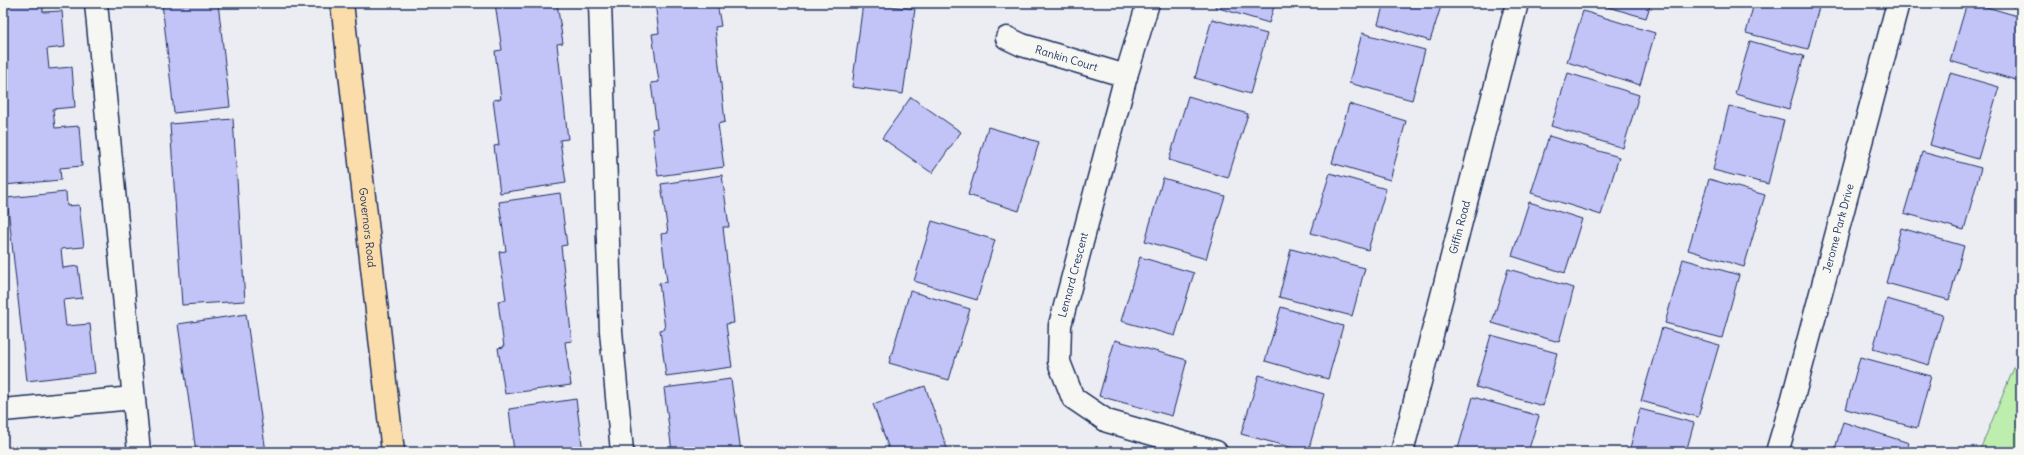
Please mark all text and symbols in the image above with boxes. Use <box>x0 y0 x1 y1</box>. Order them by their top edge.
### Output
street label: Rankin Court <box>1034 42 1100 74</box>
street label: Jerome Park Drive <box>1820 182 1857 274</box>
street label: Governors Road <box>356 187 379 269</box>
street label: Giffin Road <box>1446 198 1473 256</box>
street label: Lennard Crescent <box>1055 231 1091 319</box>

